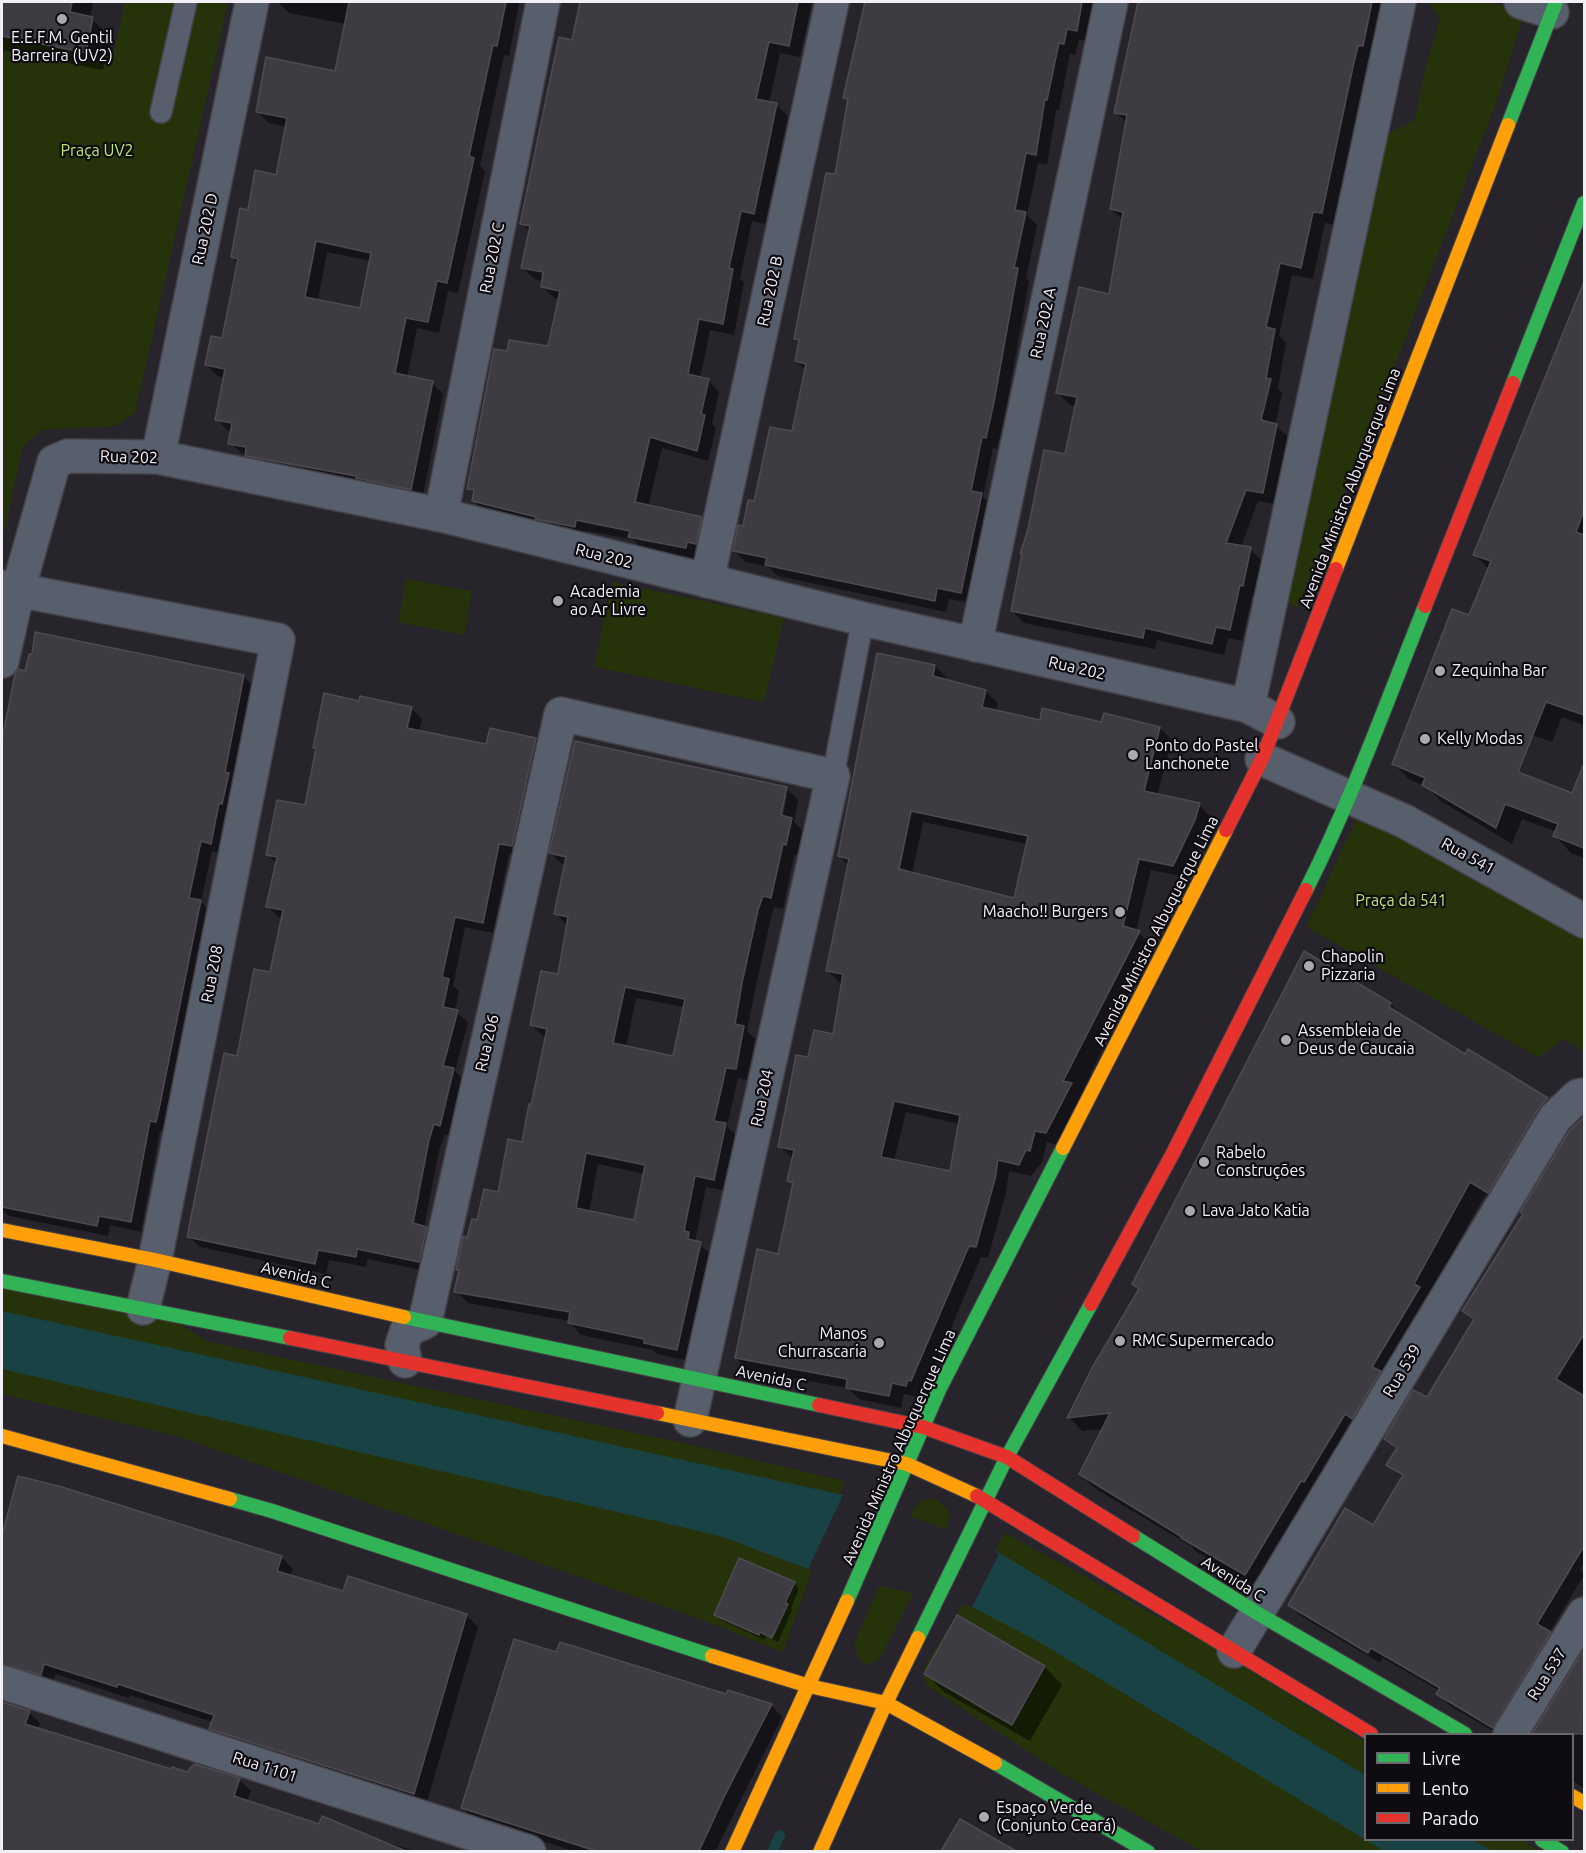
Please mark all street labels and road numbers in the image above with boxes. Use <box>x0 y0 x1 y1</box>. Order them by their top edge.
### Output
street label: Rua 202 D <box>188 191 222 267</box>
street label: Rua 202 C <box>476 221 508 295</box>
street label: Rua 202 B <box>753 254 787 328</box>
street label: Rua 202 A <box>1026 286 1060 360</box>
street label: Avenida Ministro Albuquerque Lima <box>1295 365 1405 611</box>
street label: Rua 202 <box>100 446 158 468</box>
street label: Rua 202 <box>574 540 634 572</box>
street label: Rua 202 <box>1047 652 1107 684</box>
street label: Avenida Ministro Albuquerque Lima <box>1089 813 1223 1049</box>
street label: Rua 541 <box>1438 834 1498 878</box>
street label: Rua 208 <box>197 944 227 1004</box>
street label: Rua 206 <box>471 1013 503 1073</box>
street label: Rua 204 <box>747 1068 777 1128</box>
street label: Avenida C <box>259 1258 333 1292</box>
street label: Avenida Ministro Albuquerque Lima <box>838 1326 960 1568</box>
street label: Rua 539 <box>1379 1341 1425 1401</box>
street label: Avenida C <box>734 1361 808 1395</box>
street label: Avenida C <box>1198 1552 1268 1606</box>
street label: Rua 537 <box>1523 1644 1571 1704</box>
street label: Rua 1101 <box>230 1748 300 1786</box>

